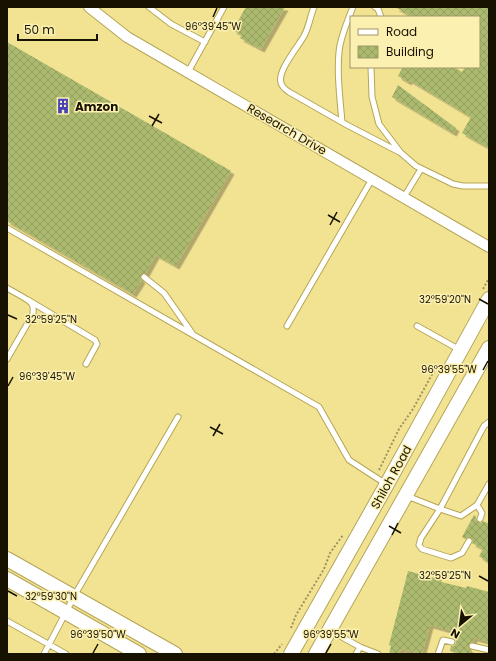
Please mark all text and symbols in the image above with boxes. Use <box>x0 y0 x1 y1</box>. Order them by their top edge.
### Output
scale bar <box>18 16 97 42</box>
legend <box>350 16 480 68</box>
text: 96°39'45"W <box>185 19 241 34</box>
text: 50 m <box>24 21 55 38</box>
text: Road <box>386 23 417 40</box>
text: Building <box>386 43 434 60</box>
building icon: Amzon <box>54 97 72 115</box>
place label: Amzon <box>75 98 118 115</box>
street label: Research Drive <box>244 99 330 159</box>
text: 32°59'20"N <box>419 292 471 307</box>
text: 32°59'25"N <box>25 312 77 327</box>
text: 96°39'55"W <box>421 362 477 377</box>
text: 96°39'45"W <box>19 369 75 384</box>
street label: Shiloh Road <box>366 442 416 512</box>
text: 32°59'25"N <box>419 568 471 583</box>
text: 32°59'30"N <box>25 589 77 604</box>
north arrow <box>440 605 480 645</box>
text: N <box>448 625 463 643</box>
text: 96°39'50"W <box>70 627 126 642</box>
text: 96°39'55"W <box>303 627 359 642</box>

